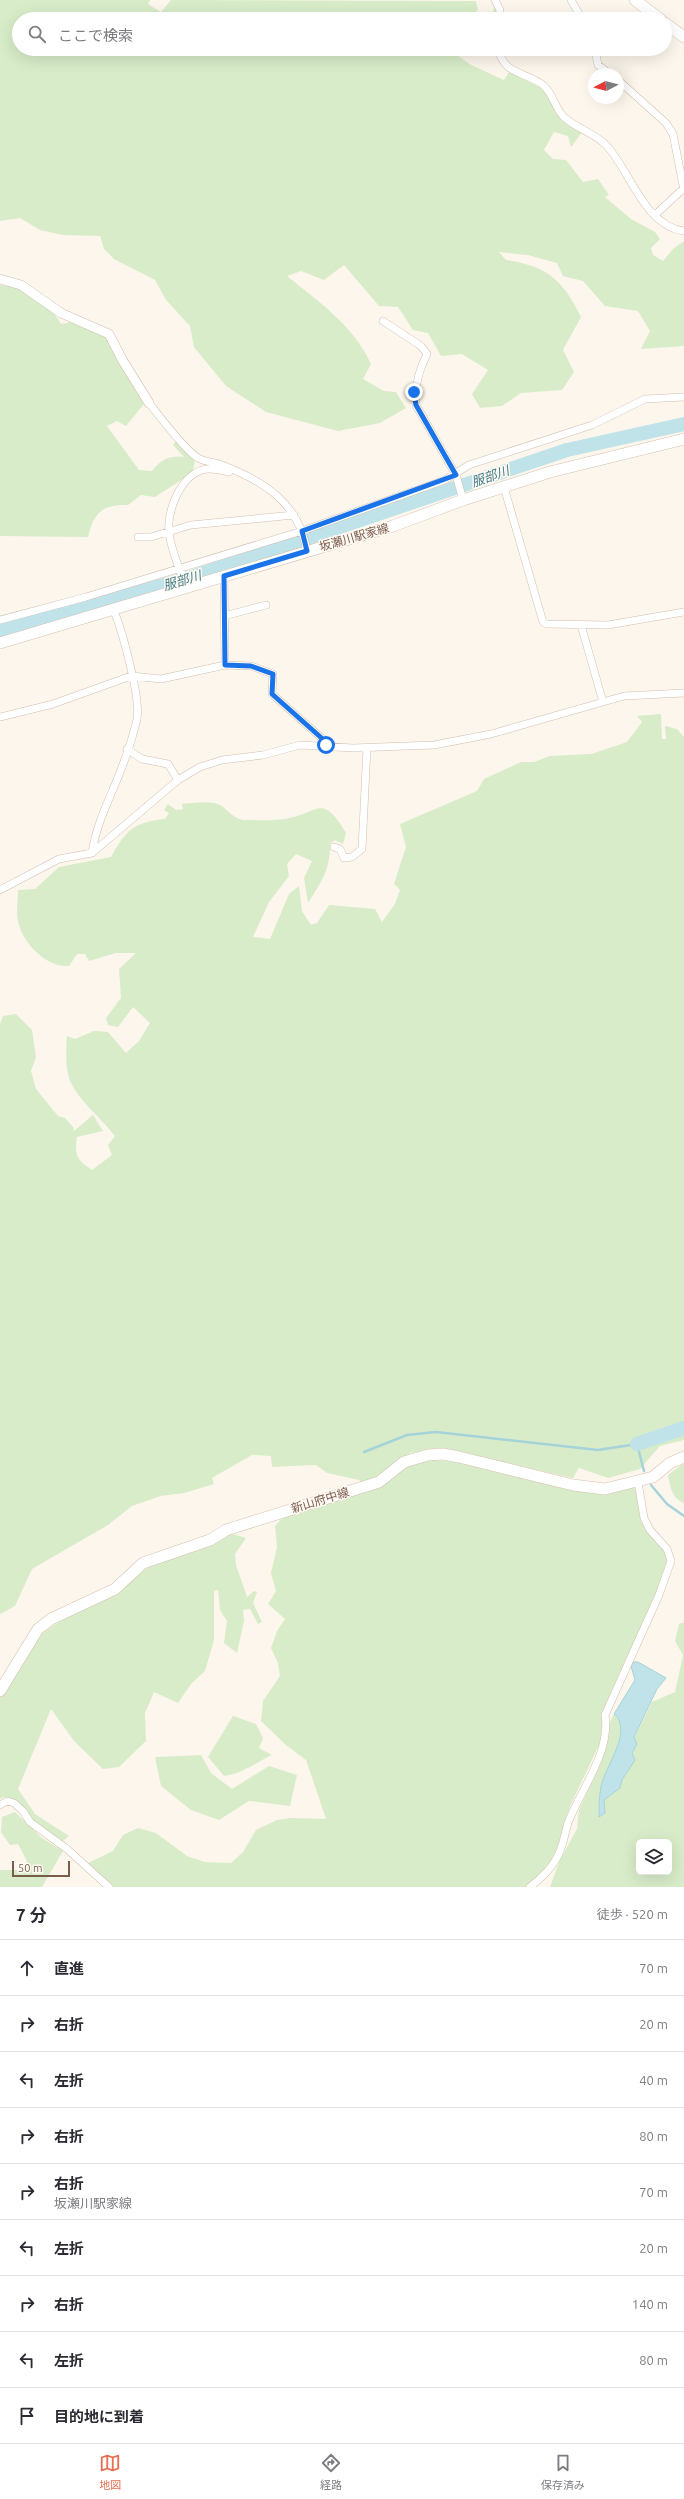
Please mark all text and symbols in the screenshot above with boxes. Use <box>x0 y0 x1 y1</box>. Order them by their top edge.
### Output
search box <box>12 12 672 56</box>
icon: search <box>26 23 48 45</box>
text: ここで検索 <box>58 27 133 44</box>
north arrow <box>588 68 624 104</box>
route end <box>405 383 423 401</box>
water label: 服部川 <box>469 462 513 489</box>
street label: 坂瀬川駅家線 <box>318 521 390 553</box>
water label: 服部川 <box>161 567 205 592</box>
route start <box>317 736 335 754</box>
street label: 新山府中線 <box>289 1485 351 1515</box>
map controls <box>636 1839 672 1875</box>
button: layers <box>636 1839 672 1875</box>
scale bar <box>12 1859 70 1878</box>
text: 50 m <box>18 1862 42 1874</box>
text: 7 分 <box>16 1905 47 1924</box>
text: 徒歩 · 520 m <box>597 1907 668 1921</box>
icon: ahead <box>16 1957 38 1979</box>
text: 直進 <box>54 1960 84 1977</box>
text: 70 m <box>639 1961 668 1975</box>
icon: right <box>16 2013 38 2035</box>
text: 右折 <box>54 2016 84 2033</box>
text: 20 m <box>639 2017 668 2031</box>
icon: left <box>16 2069 38 2091</box>
text: 左折 <box>54 2072 84 2089</box>
text: 40 m <box>639 2073 668 2087</box>
icon: right <box>16 2125 38 2147</box>
text: 右折 <box>54 2128 84 2145</box>
text: 80 m <box>639 2129 668 2143</box>
text: 右折 <box>54 2175 84 2192</box>
icon: right <box>16 2181 38 2203</box>
text: 70 m <box>639 2185 668 2199</box>
text: 坂瀬川駅家線 <box>54 2196 132 2210</box>
icon: left <box>16 2237 38 2259</box>
text: 左折 <box>54 2240 84 2257</box>
text: 20 m <box>639 2241 668 2255</box>
icon: right <box>16 2293 38 2315</box>
text: 右折 <box>54 2296 84 2313</box>
text: 140 m <box>632 2297 668 2311</box>
icon: left <box>16 2349 38 2371</box>
text: 左折 <box>54 2352 84 2369</box>
text: 80 m <box>639 2353 668 2367</box>
icon: arrive <box>16 2405 38 2427</box>
text: 目的地に到着 <box>54 2408 144 2425</box>
tab: 地図 <box>99 2452 121 2492</box>
tab: 経路 <box>320 2452 342 2492</box>
tab: 保存済み <box>541 2452 585 2492</box>

